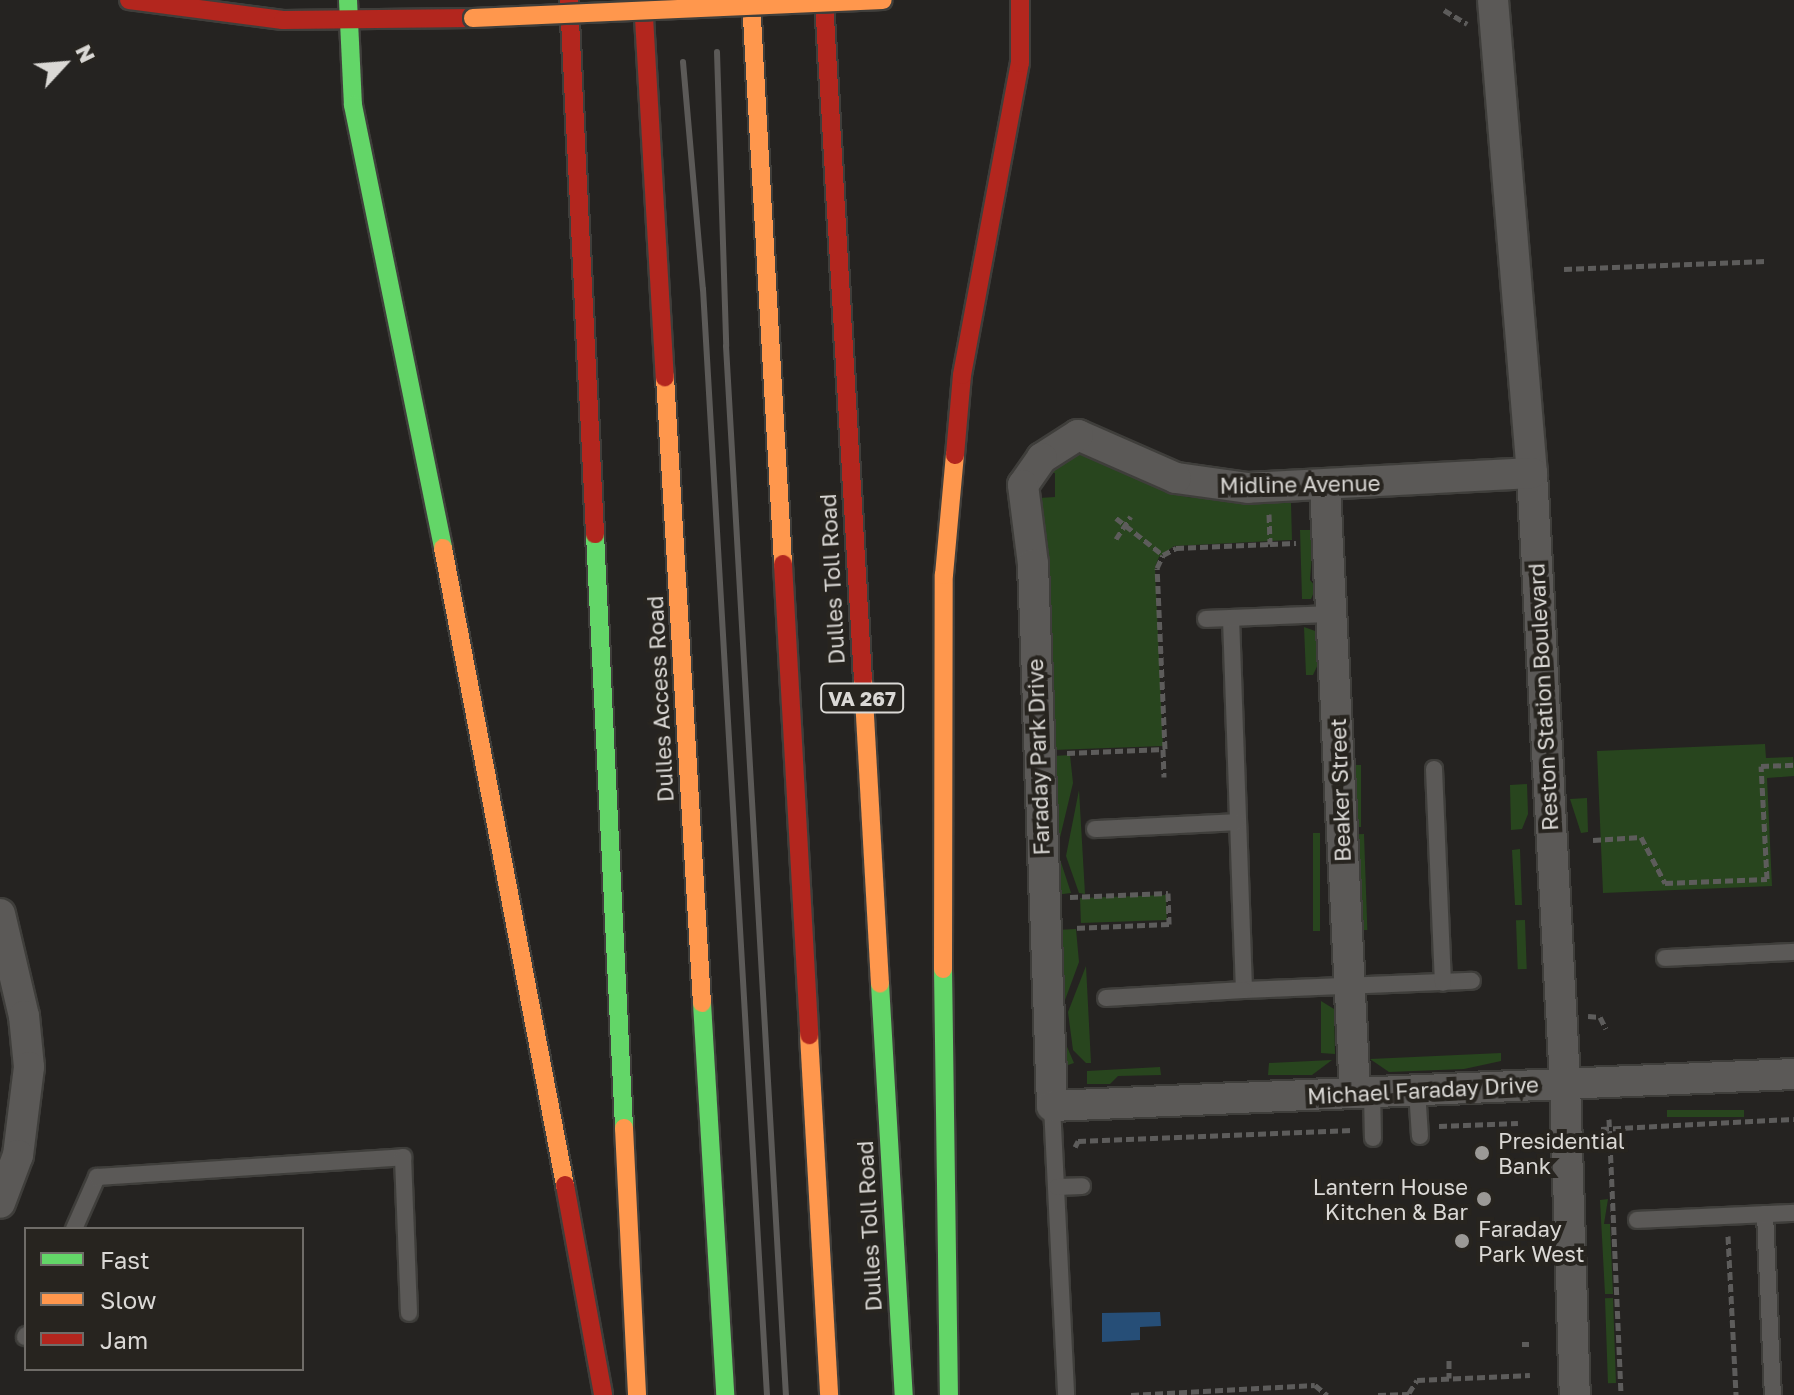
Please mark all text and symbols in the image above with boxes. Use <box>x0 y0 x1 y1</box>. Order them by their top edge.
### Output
north arrow <box>24 24 104 104</box>
text: N <box>70 40 102 67</box>
street label: Midline Avenue <box>1219 469 1381 499</box>
street label: Dulles Toll Road <box>814 493 850 665</box>
street label: Reston Station Boulevard <box>1523 562 1563 832</box>
street label: Dulles Access Road <box>641 595 679 803</box>
street label: Faraday Park Drive <box>1021 658 1055 856</box>
road number: VA 267 <box>820 682 904 714</box>
street label: Beaker Street <box>1324 718 1356 862</box>
street label: Michael Faraday Drive <box>1307 1071 1539 1109</box>
place label: Presidential Bank <box>1498 1127 1625 1178</box>
street label: Dulles Toll Road <box>851 1140 887 1312</box>
marker: Presidential Bank <box>1473 1144 1491 1162</box>
place label: Lantern House Kitchen & Bar <box>1313 1173 1468 1224</box>
marker: Lantern House Kitchen & Bar <box>1475 1190 1493 1208</box>
place label: Faraday Park West <box>1478 1215 1585 1266</box>
legend <box>24 1227 304 1371</box>
marker: Faraday Park West <box>1453 1232 1471 1250</box>
text: Fast <box>100 1245 150 1274</box>
text: Slow <box>100 1285 156 1314</box>
text: Jam <box>100 1325 148 1354</box>

